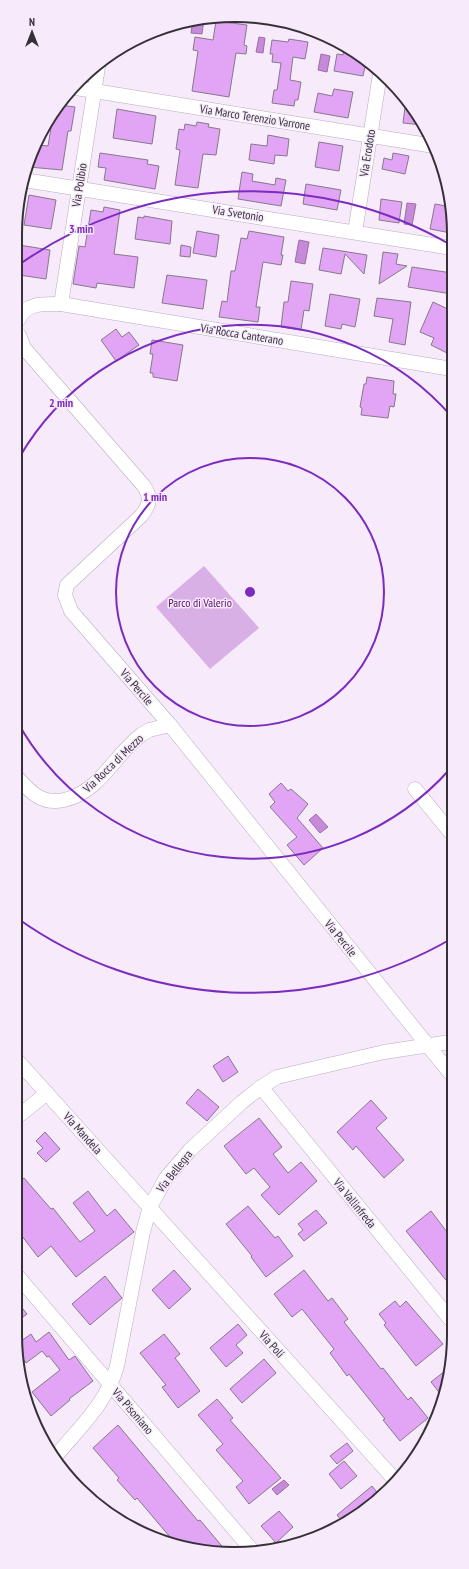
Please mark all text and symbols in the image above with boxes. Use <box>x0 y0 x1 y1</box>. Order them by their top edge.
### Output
north arrow <box>12 12 52 52</box>
text: N <box>29 15 35 29</box>
street label: Via Marco Terenzio Varrone <box>198 101 311 133</box>
street label: Via Erodoto <box>356 128 378 179</box>
street label: Via Polibio <box>68 162 90 209</box>
street label: Via Svetonio <box>210 201 265 224</box>
text: 3 min <box>69 221 93 236</box>
street label: Via Rocca Canterano <box>198 320 285 348</box>
text: 2 min <box>49 395 73 410</box>
text: 1 min <box>143 489 167 504</box>
centre of rings <box>243 585 257 599</box>
park label: Parco di Valerio <box>168 595 232 610</box>
street label: Via Percile <box>116 665 157 708</box>
street label: Via Rocca di Mezzo <box>79 730 146 796</box>
street label: Via Percile <box>321 916 361 960</box>
street label: Via Mandela <box>60 1108 106 1157</box>
street label: Via Bellegra <box>152 1147 195 1196</box>
street label: Via Vallinfreda <box>330 1174 380 1231</box>
street label: Via Poli <box>255 1327 288 1361</box>
street label: Via Pisoniano <box>108 1384 157 1437</box>

